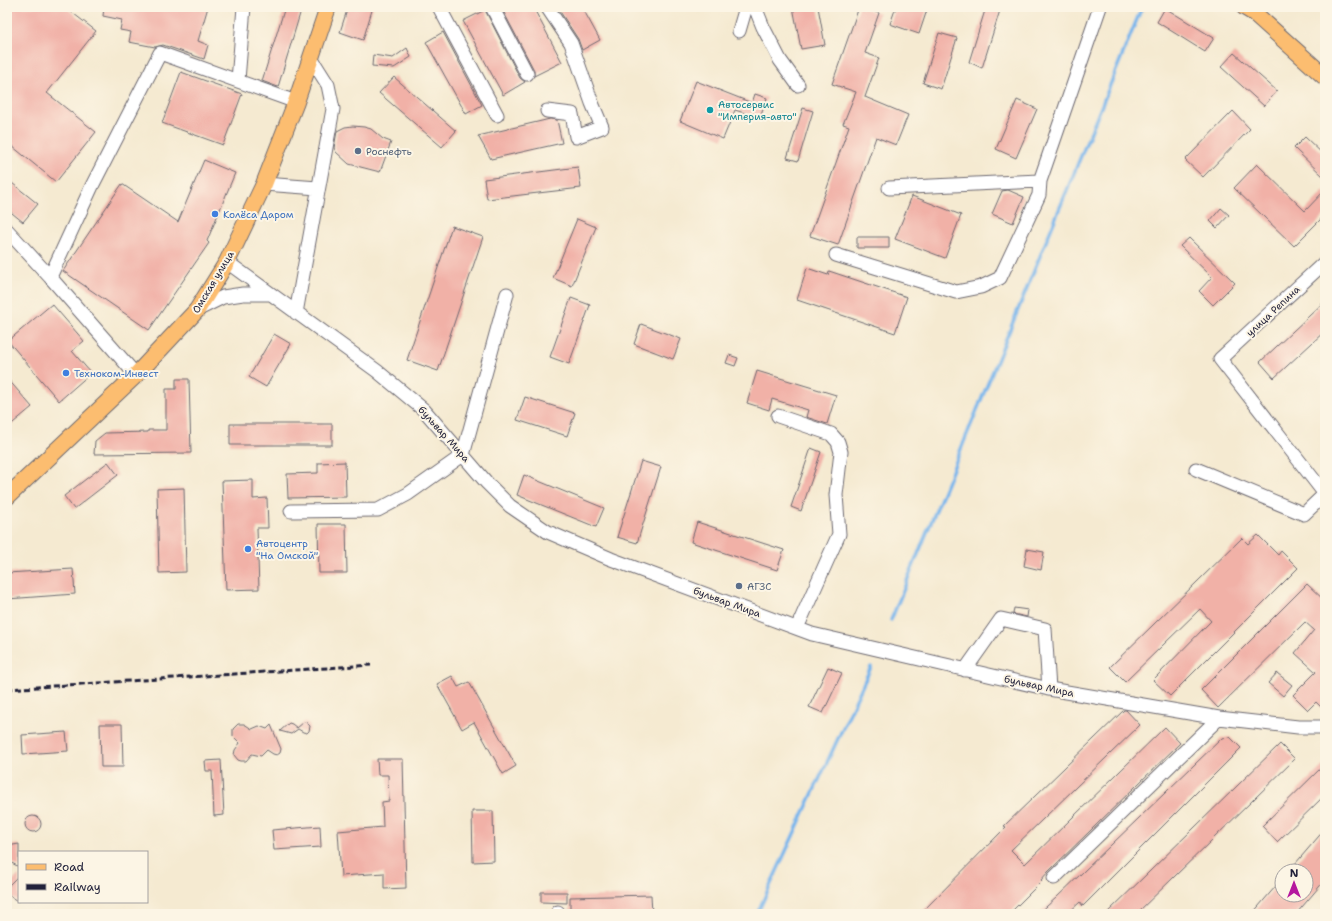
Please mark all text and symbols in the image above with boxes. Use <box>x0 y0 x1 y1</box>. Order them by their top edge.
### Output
place label: Автосервис "Империя-авто" <box>718 98 797 123</box>
marker: Автосервис "Империя-авто" <box>705 105 715 115</box>
place label: Роснефть <box>366 145 412 158</box>
marker: Роснефть <box>353 146 363 156</box>
place label: Колёса Даром <box>223 208 294 221</box>
marker: Колёса Даром <box>210 209 220 219</box>
street label: Омская улица <box>189 248 237 315</box>
street label: улица Репина <box>1243 282 1303 339</box>
place label: Техноком-Инвест <box>74 367 159 380</box>
marker: Техноком-Инвест <box>61 368 71 378</box>
street label: бульвар Мира <box>415 403 473 465</box>
place label: Автоцентр "На Омской" <box>256 537 318 562</box>
marker: Автоцентр "На Омской" <box>243 544 253 554</box>
place label: АГЗС <box>747 580 771 593</box>
marker: АГЗС <box>734 581 744 591</box>
street label: бульвар Мира <box>691 584 763 621</box>
street label: бульвар Мира <box>1003 672 1076 700</box>
legend <box>18 851 148 903</box>
text: Road <box>54 859 85 875</box>
north arrow <box>1274 863 1314 903</box>
text: N <box>1290 866 1299 881</box>
text: Railway <box>54 879 101 895</box>

